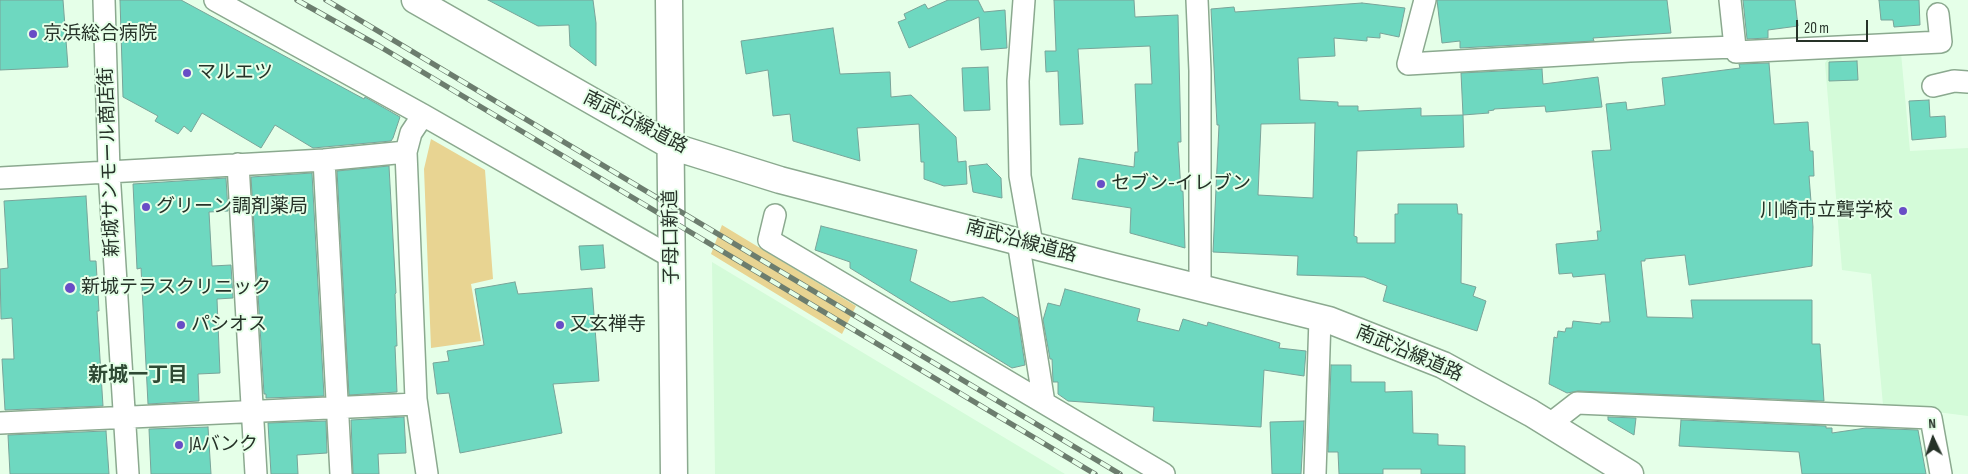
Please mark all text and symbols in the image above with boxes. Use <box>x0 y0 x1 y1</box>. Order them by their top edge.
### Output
scale bar <box>1798 10 1870 42</box>
text: 20 m <box>1804 19 1829 38</box>
place label: 京浜総合病院 <box>43 23 157 45</box>
marker: 京浜総合病院 <box>27 28 39 40</box>
place label: マルエツ <box>197 62 273 84</box>
street label: 新城サンモール商店街 <box>95 67 125 257</box>
marker: マルエツ <box>181 67 193 79</box>
street label: 南武沿線道路 <box>579 87 691 159</box>
place label: セブン-イレブン <box>1111 173 1251 195</box>
marker: セブン-イレブン <box>1095 178 1107 190</box>
street label: 子母口新道 <box>660 189 684 285</box>
place label: グリーン調剤薬局 <box>156 196 308 218</box>
place label: 川崎市立聾学校 <box>1760 200 1893 222</box>
marker: グリーン調剤薬局 <box>140 201 152 213</box>
marker: 川崎市立聾学校 <box>1897 205 1909 217</box>
street label: 南武沿線道路 <box>963 216 1079 268</box>
place label: 新城テラスクリニック <box>81 277 271 299</box>
marker: 新城テラスクリニック <box>63 281 77 295</box>
place label: パシオス <box>191 314 267 336</box>
place label: 又玄禅寺 <box>570 314 646 336</box>
marker: パシオス <box>175 319 187 331</box>
marker: 又玄禅寺 <box>554 319 566 331</box>
street label: 南武沿線道路 <box>1352 321 1466 387</box>
district label: 新城一丁目 <box>88 364 188 388</box>
north arrow <box>1908 414 1958 464</box>
text: N <box>1928 415 1936 432</box>
place label: JAバンク <box>189 434 258 456</box>
marker: JAバンク <box>173 439 185 451</box>

